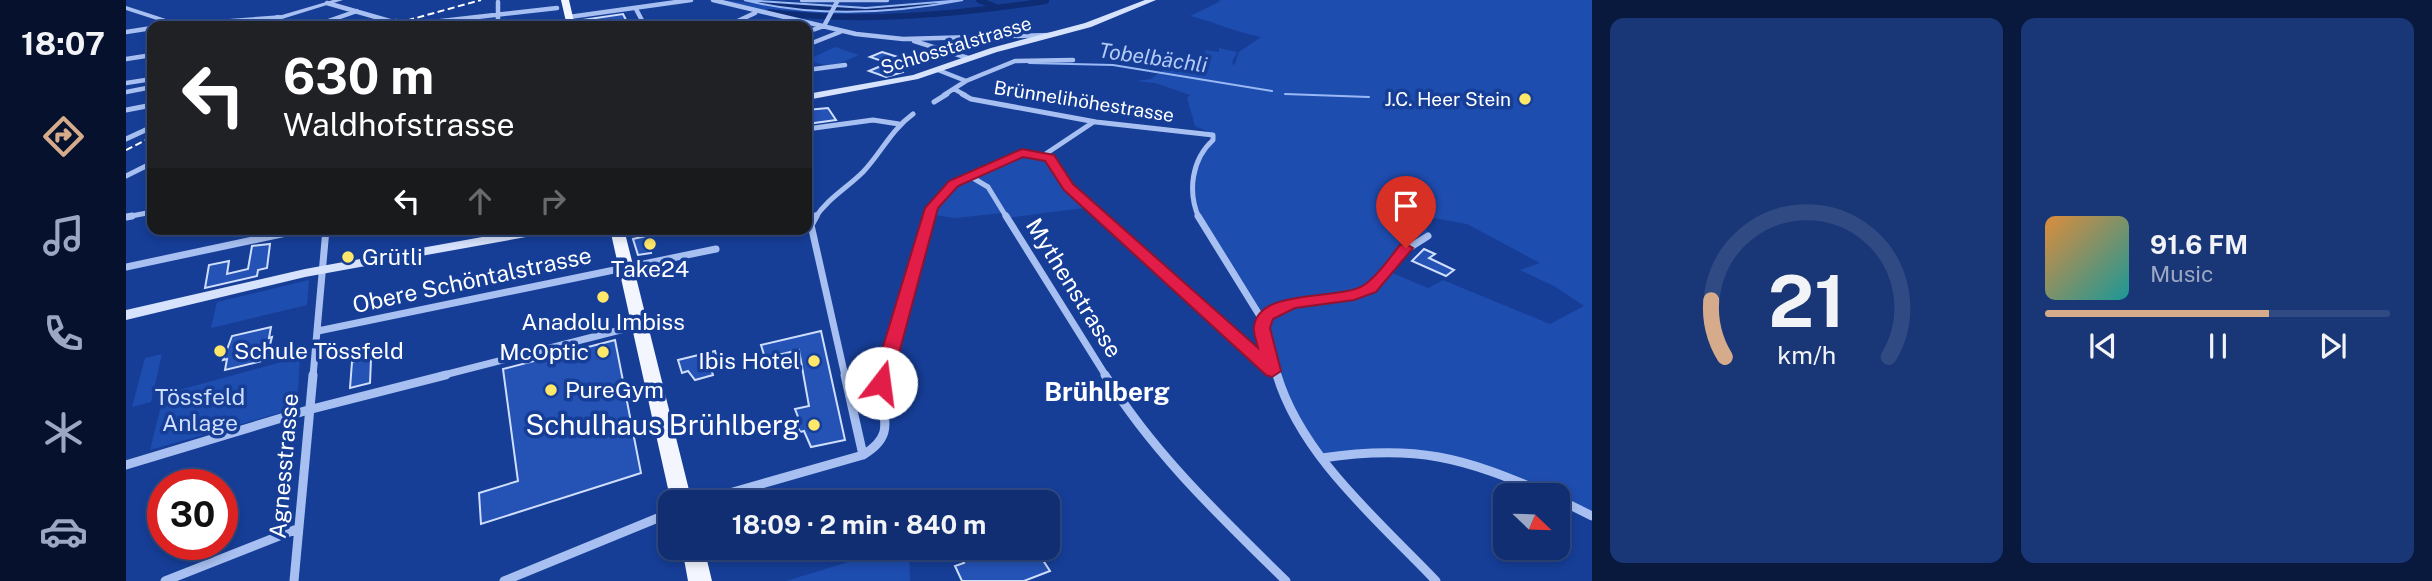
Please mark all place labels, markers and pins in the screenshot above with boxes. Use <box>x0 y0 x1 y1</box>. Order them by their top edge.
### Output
place label: J.C. Heer Stein <box>1384 88 1511 110</box>
marker: J.C. Heer Stein <box>1517 91 1533 107</box>
pin <box>1376 176 1436 248</box>
marker: Take24 <box>642 236 658 252</box>
place label: Grütli <box>362 243 423 270</box>
marker: Grütli <box>340 249 356 265</box>
place label: Take24 <box>611 255 689 282</box>
marker: Anadolu Imbiss <box>595 289 611 305</box>
place label: Anadolu Imbiss <box>521 308 685 335</box>
place label: Schule Tössfeld <box>234 337 404 364</box>
place label: McOptic <box>499 338 589 365</box>
marker: Schule Tössfeld <box>212 343 228 359</box>
marker: McOptic <box>595 344 611 360</box>
place label: Ibis Hotel <box>698 347 800 374</box>
marker: Ibis Hotel <box>806 353 822 369</box>
place label: PureGym <box>565 376 664 403</box>
marker: PureGym <box>543 382 559 398</box>
place label: Schulhaus Brühlberg <box>525 408 800 441</box>
marker: Schulhaus Brühlberg <box>806 417 822 433</box>

